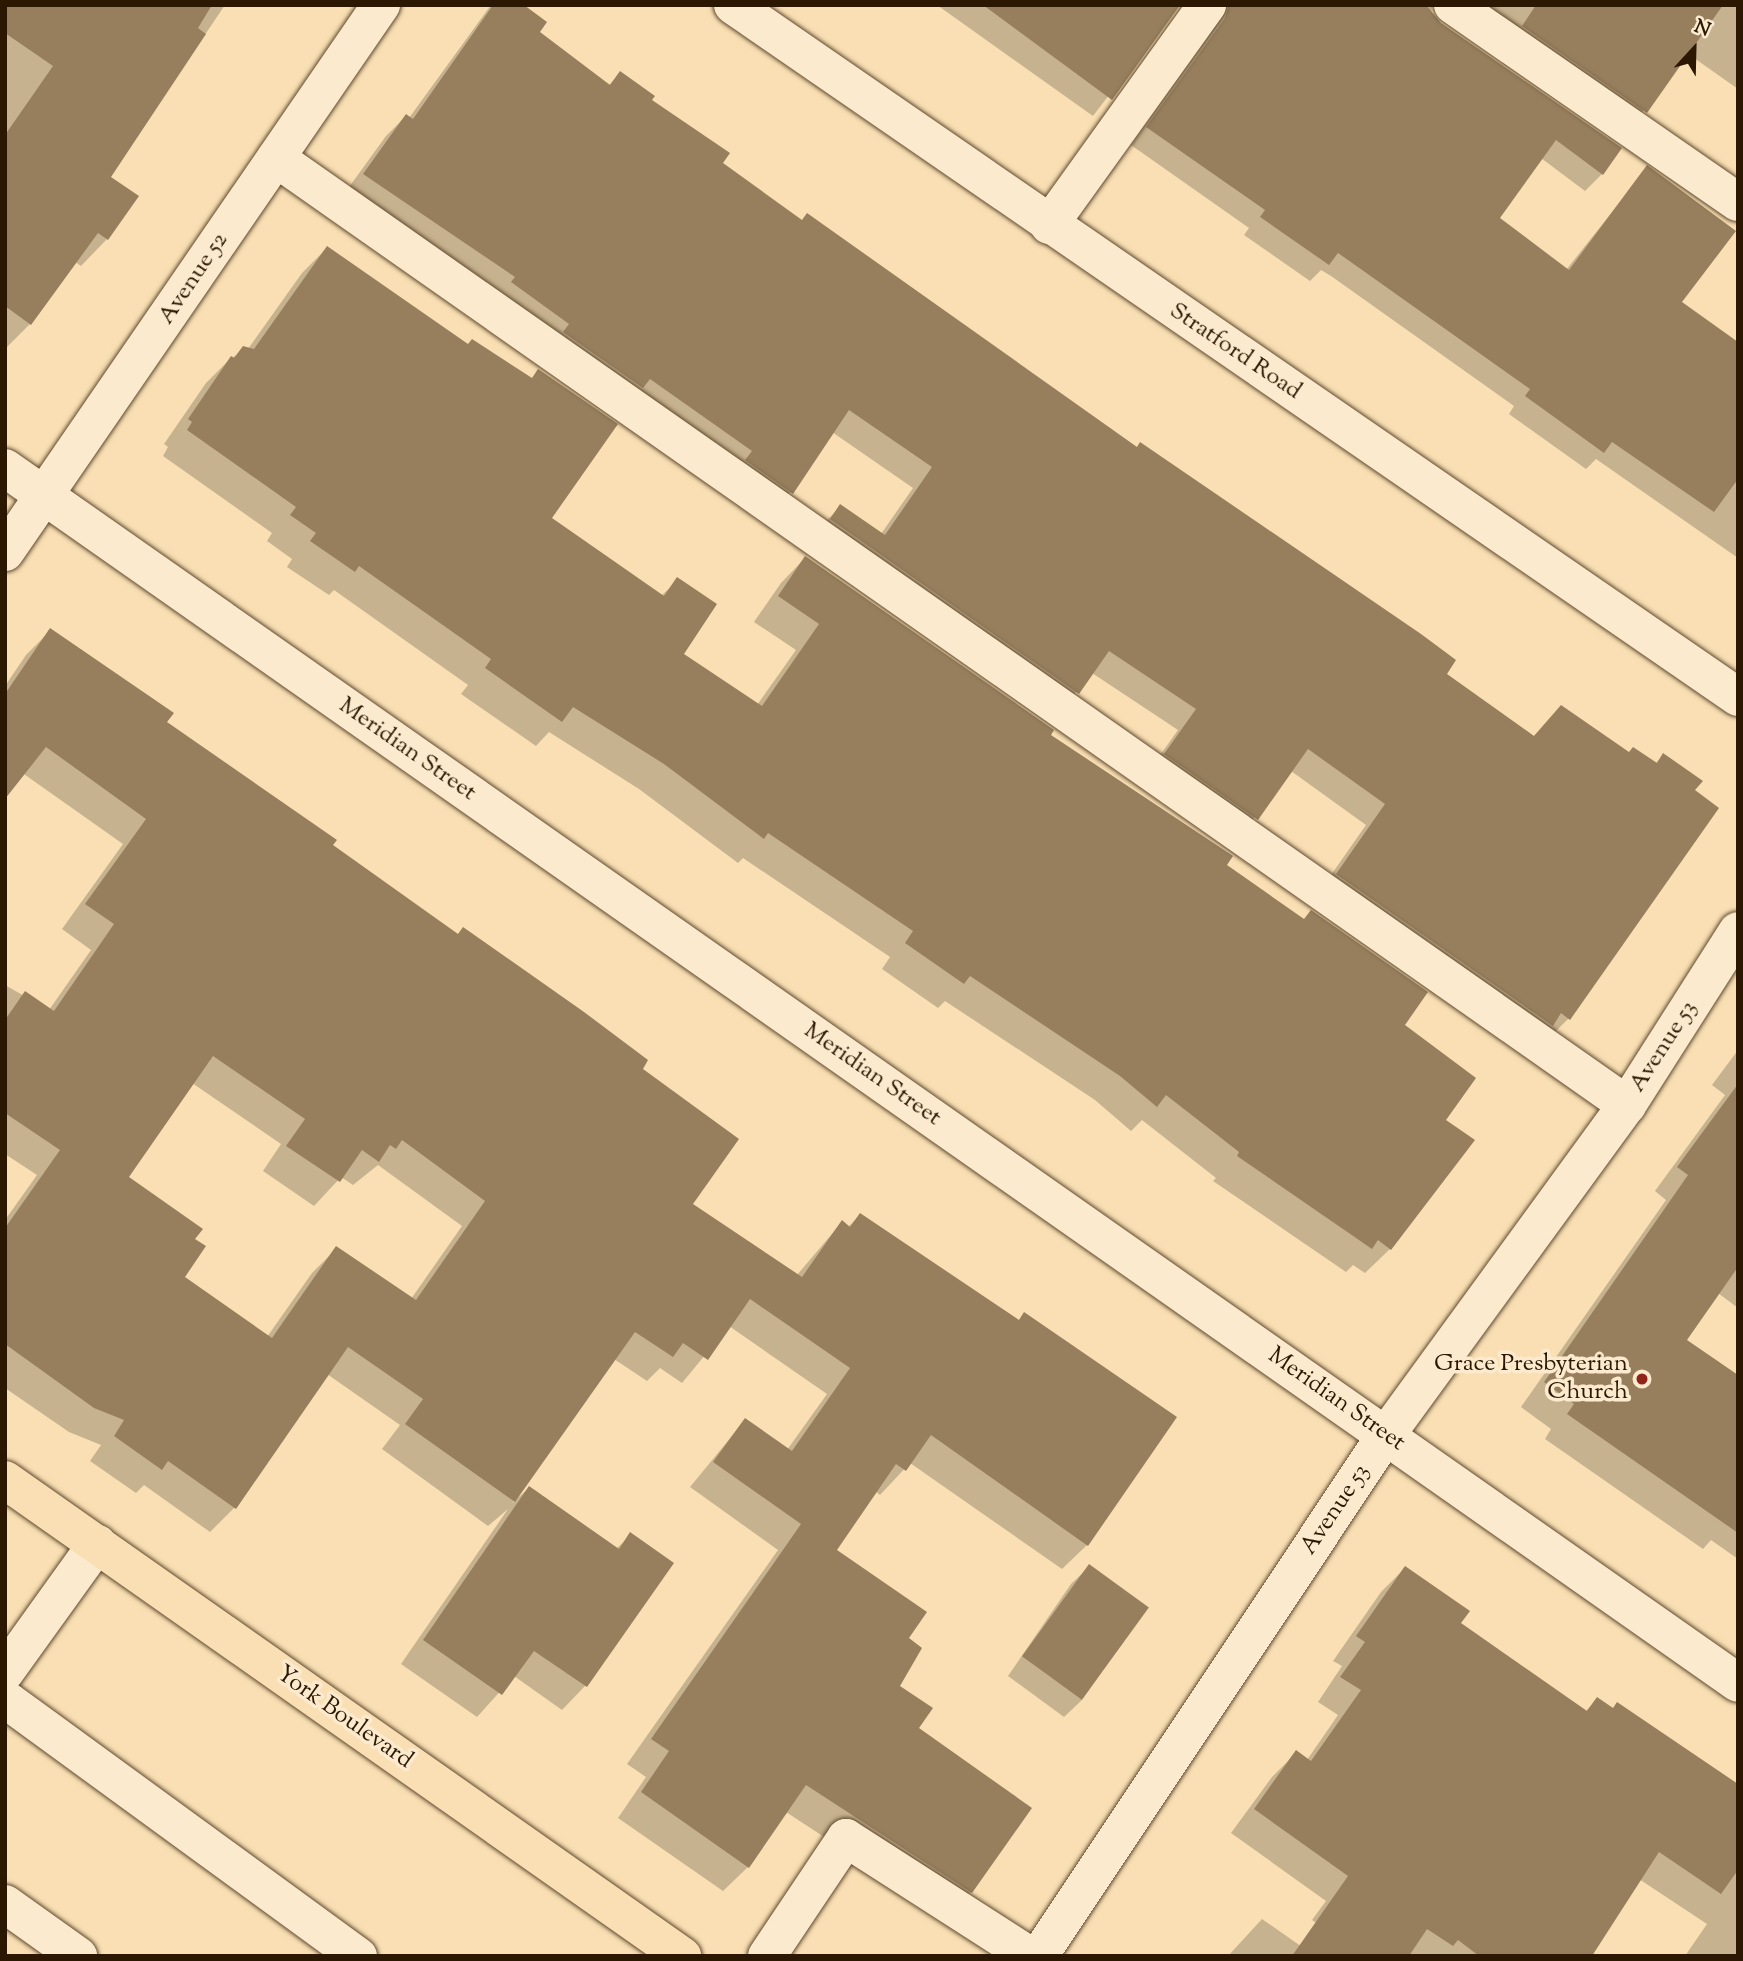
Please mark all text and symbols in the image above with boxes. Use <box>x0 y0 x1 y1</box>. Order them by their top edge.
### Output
north arrow <box>1659 14 1729 84</box>
text: N <box>1690 14 1714 44</box>
street label: Avenue 52 <box>153 228 235 330</box>
street label: Stratford Road <box>1163 297 1307 407</box>
street label: Meridian Street <box>333 692 481 808</box>
street label: Avenue 53 <box>1624 996 1704 1098</box>
street label: Meridian Street <box>798 1017 946 1133</box>
street label: Meridian Street <box>1262 1342 1410 1458</box>
place label: Grace Presbyterian Church <box>1434 1351 1628 1407</box>
marker: Grace Presbyterian Church <box>1634 1371 1650 1387</box>
street label: Avenue 53 <box>1295 1459 1377 1561</box>
street label: York Boulevard <box>270 1660 418 1776</box>

